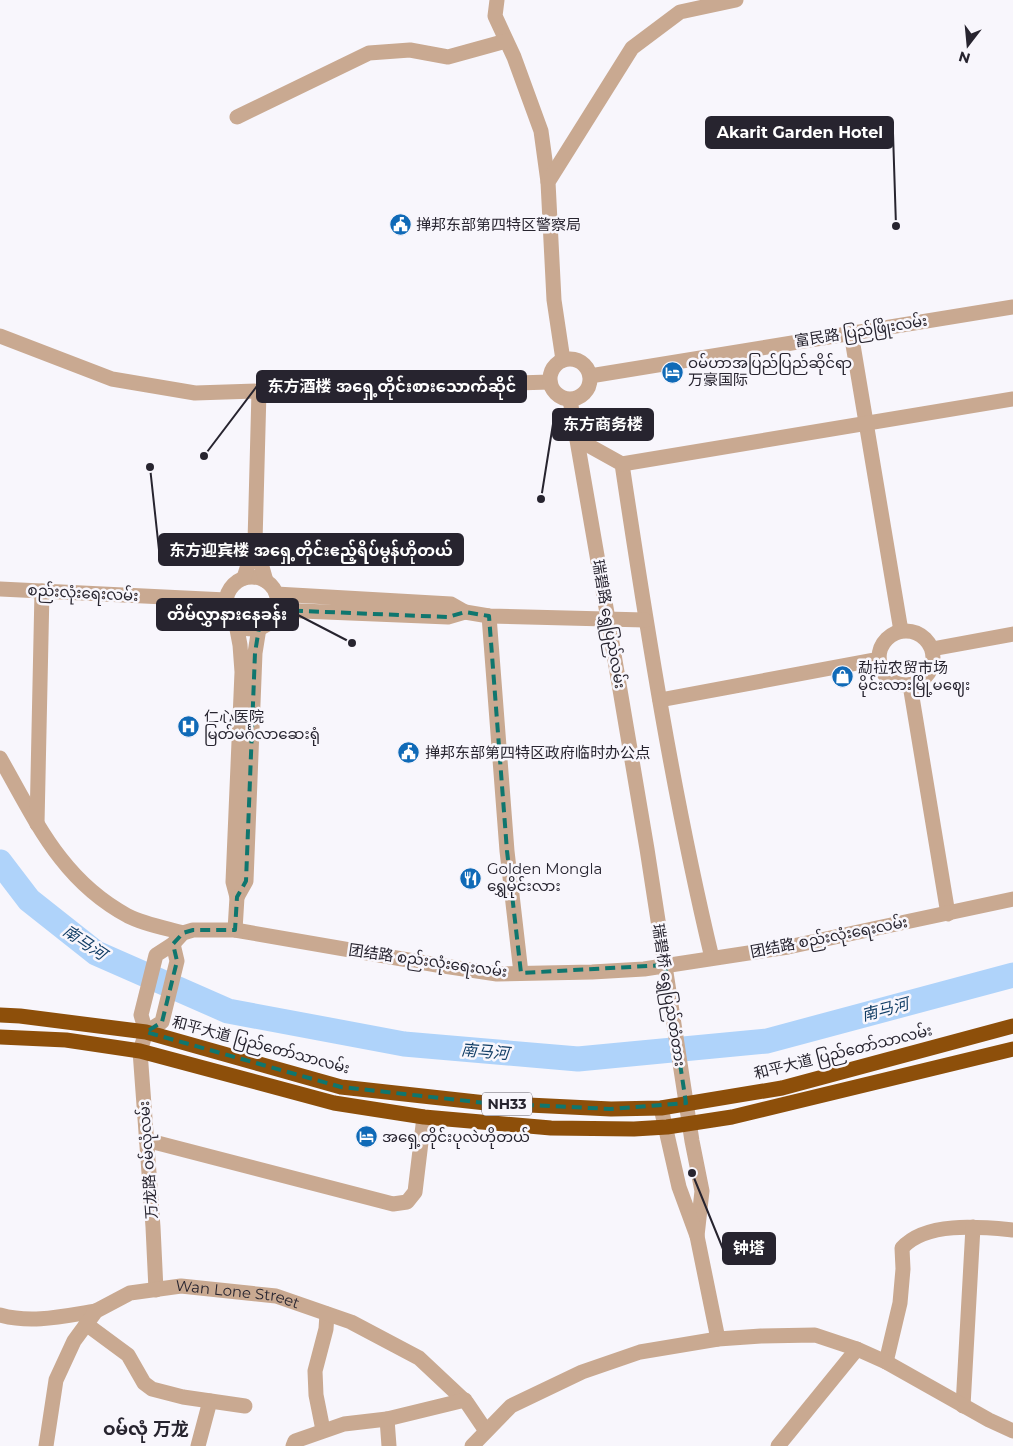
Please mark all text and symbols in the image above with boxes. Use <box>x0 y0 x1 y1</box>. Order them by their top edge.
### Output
north arrow <box>943 20 993 70</box>
text: N <box>956 47 972 68</box>
callout: Akarit Garden Hotel <box>706 117 893 148</box>
text: Akarit Garden Hotel <box>716 123 883 142</box>
public building icon: 掸邦东部第四特区警察局 <box>388 213 412 237</box>
place label: 掸邦东部第四特区警察局 <box>416 215 581 234</box>
street label: 富民路 ပြည်ဖြိုးလမ်း <box>793 311 929 353</box>
place label: ဝမ်ဟာအပြည်ပြည်ဆိုင်ရာ 万豪国际 <box>688 353 852 389</box>
hotel icon: ဝမ်ဟာအပြည်ပြည်ဆိုင်ရာ 万豪国际 <box>660 360 684 384</box>
callout: 东方酒楼 အရှေ့တိုင်းစားသောက်ဆိုင် <box>257 371 526 402</box>
text: 东方酒楼 အရှေ့တိုင်းစားသောက်ဆိုင် <box>268 375 516 400</box>
callout: 东方商务楼 <box>553 409 653 440</box>
text: 东方商务楼 <box>563 415 643 434</box>
callout: 东方迎宾楼 အရှေ့တိုင်းဧည့်ရိပ်မွန်ဟိုတယ် <box>159 534 463 565</box>
text: 东方迎宾楼 အရှေ့တိုင်းဧည့်ရိပ်မွန်ဟိုတယ် <box>169 539 453 564</box>
street label: 瑞碧路 ရွှေပြည်လမ်း <box>586 558 630 691</box>
street label: စည်းလုံးရေးလမ်း <box>27 580 139 608</box>
callout: တိမ်လွှာနားနေခန်း <box>157 599 298 630</box>
text: တိမ်လွှာနားနေခန်း <box>167 603 287 628</box>
place label: 勐拉农贸市场 မိုင်းလားမြို့မဈေး <box>858 658 970 697</box>
shop icon: 勐拉农贸市场 မိုင်းလားမြို့မဈေး <box>830 665 854 689</box>
place label: 仁心医院 မြတ်မင်္ဂလာဆေးရုံ <box>204 707 320 746</box>
hospital icon: 仁心医院 မြတ်မင်္ဂလာဆေးရုံ <box>176 714 200 738</box>
public building icon: 掸邦东部第四特区政府临时办公点 <box>397 741 421 765</box>
place label: 掸邦东部第四特区政府临时办公点 <box>425 743 650 762</box>
place label: Golden Mongla ရွှေမိုင်းလား <box>487 859 602 898</box>
restaurant icon: Golden Mongla ရွှေမိုင်းလား <box>459 866 483 890</box>
street label: 团结路 စည်းလုံးရေးလမ်း <box>749 912 910 964</box>
water label: 南马河 <box>60 921 112 965</box>
street label: 瑞碧桥 ရွှေပြည်တံတား <box>646 922 690 1068</box>
street label: 团结路 စည်းလုံးရေးလမ်း <box>347 940 509 984</box>
water label: 南马河 <box>859 993 914 1025</box>
street label: 和平大道 ပြည်တော်သာလမ်း <box>169 1012 352 1080</box>
street label: 和平大道 ပြည်တော်သာလမ်း <box>752 1020 935 1086</box>
water label: 南马河 <box>460 1040 513 1063</box>
road number: NH33 <box>482 1092 532 1116</box>
street label: 万龙路 ဝမ်လုံလမ်း <box>134 1100 164 1220</box>
hotel icon: အရှေ့တိုင်းပုလဲဟိုတယ် <box>354 1125 378 1149</box>
place label: အရှေ့တိုင်းပုလဲဟိုတယ် <box>382 1127 530 1149</box>
callout: 钟塔 <box>723 1233 775 1264</box>
text: 钟塔 <box>733 1239 765 1258</box>
street label: Wan Lone Street <box>175 1275 302 1312</box>
district label: ဝမ်လုံ 万龙 <box>103 1417 189 1443</box>

